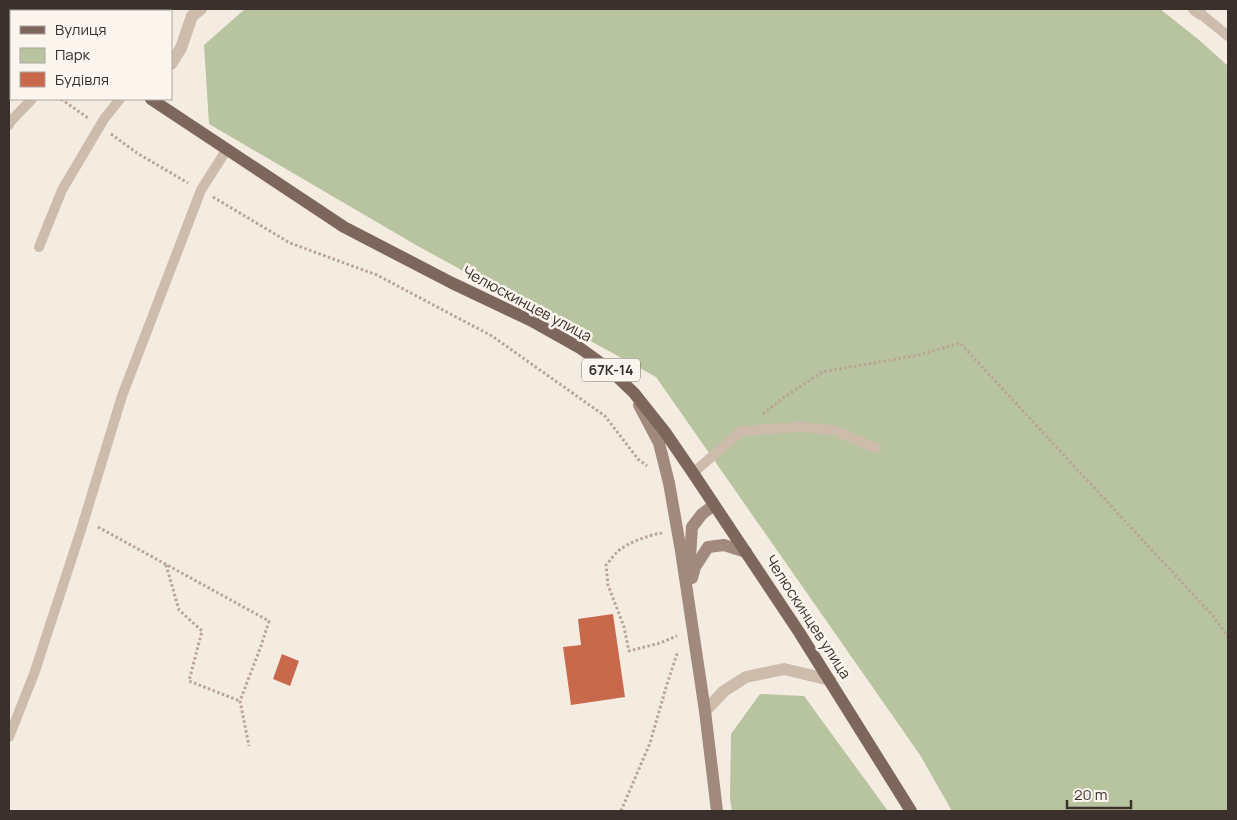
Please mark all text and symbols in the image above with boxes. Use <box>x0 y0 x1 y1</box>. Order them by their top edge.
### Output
legend <box>10 10 172 100</box>
text: Вулиця <box>55 19 107 40</box>
text: Парк <box>55 44 91 65</box>
text: Будівля <box>55 69 109 90</box>
street label: Челюскинцев улица <box>459 261 596 347</box>
road number: 67К-14 <box>582 358 640 382</box>
street label: Челюскинцев улица <box>761 551 856 683</box>
scale bar <box>1067 778 1131 810</box>
text: 20 m <box>1074 784 1107 805</box>

